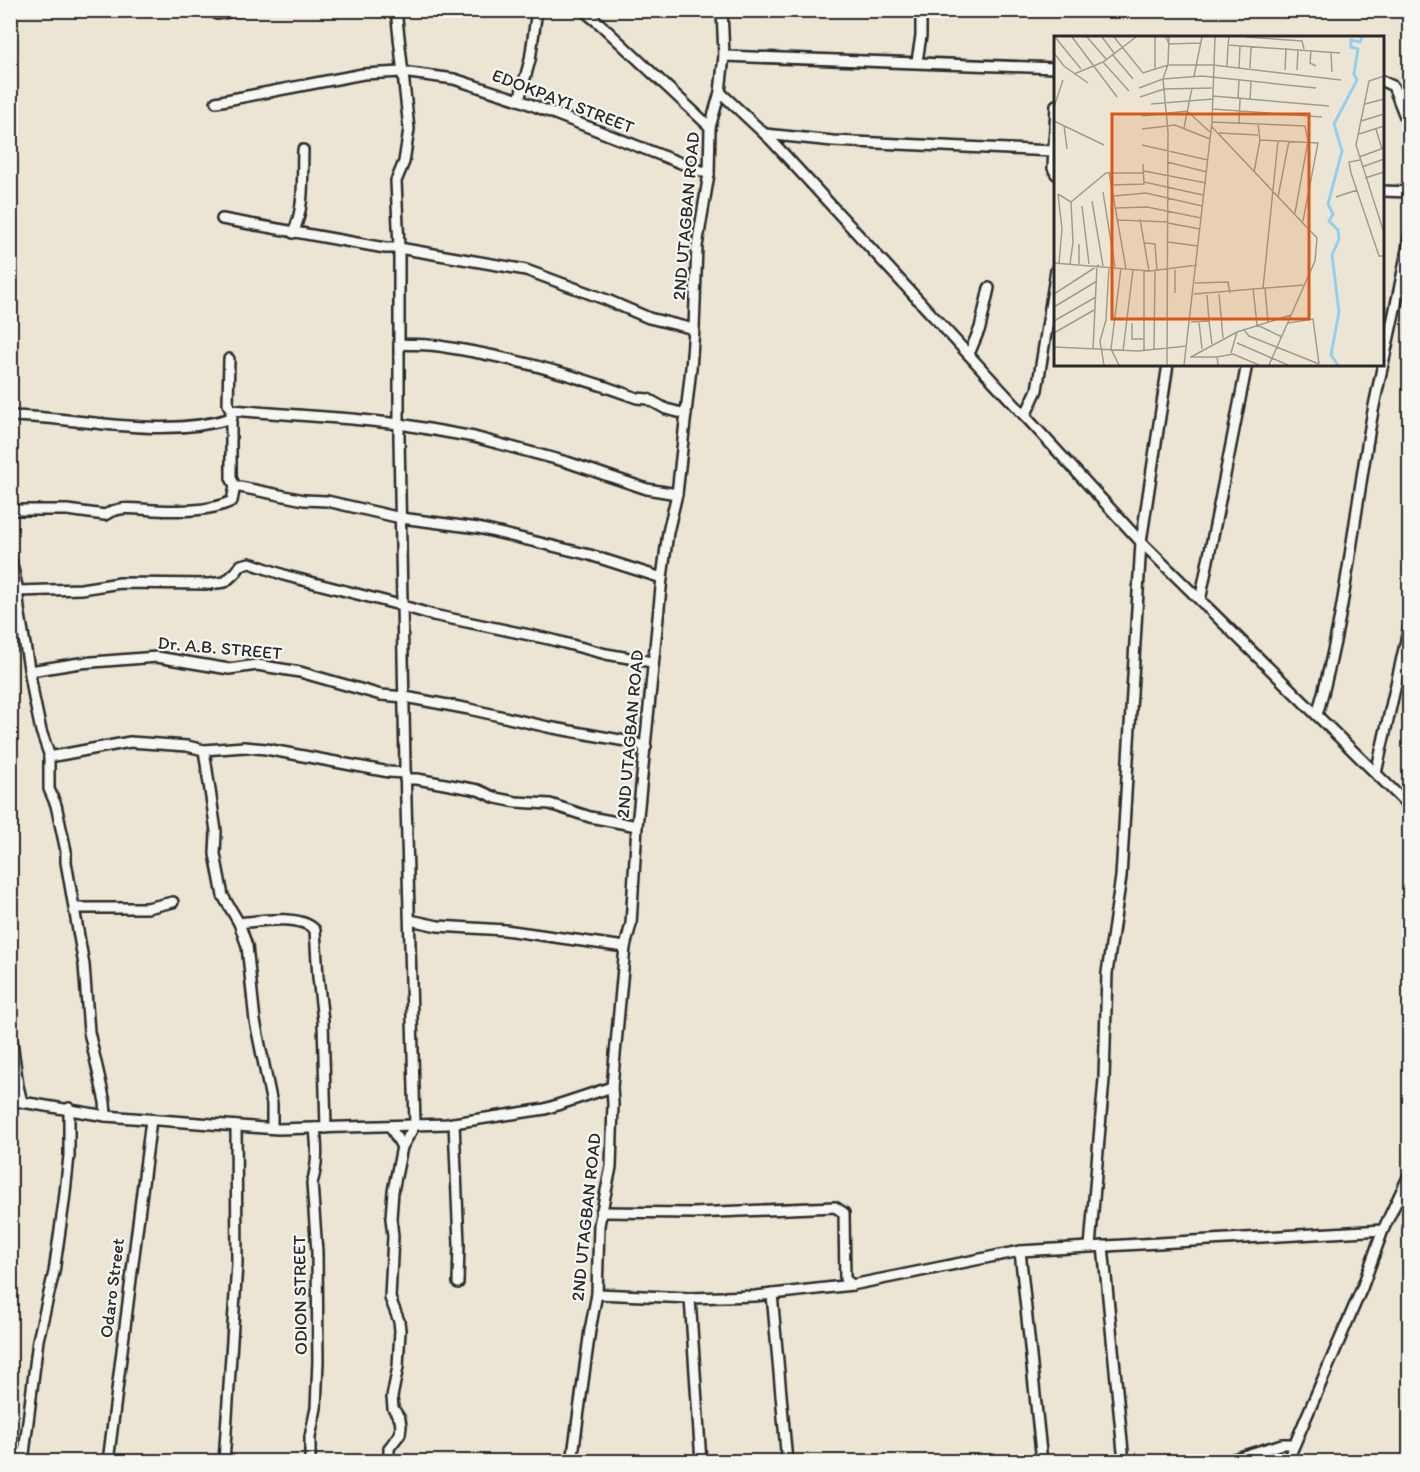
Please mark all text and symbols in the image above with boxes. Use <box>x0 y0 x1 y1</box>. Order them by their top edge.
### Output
inset map <box>1054 36 1384 366</box>
street label: EDOKPAYI STREET <box>489 64 637 138</box>
street label: 2ND UTAGBAN ROAD <box>668 131 704 301</box>
street label: Dr. A.B. STREET <box>157 632 283 664</box>
street label: 2ND UTAGBAN ROAD <box>612 649 648 819</box>
street label: 2ND UTAGBAN ROAD <box>566 1132 606 1302</box>
street label: ODION STREET <box>288 1235 312 1355</box>
street label: Odaro Street <box>95 1237 129 1339</box>

